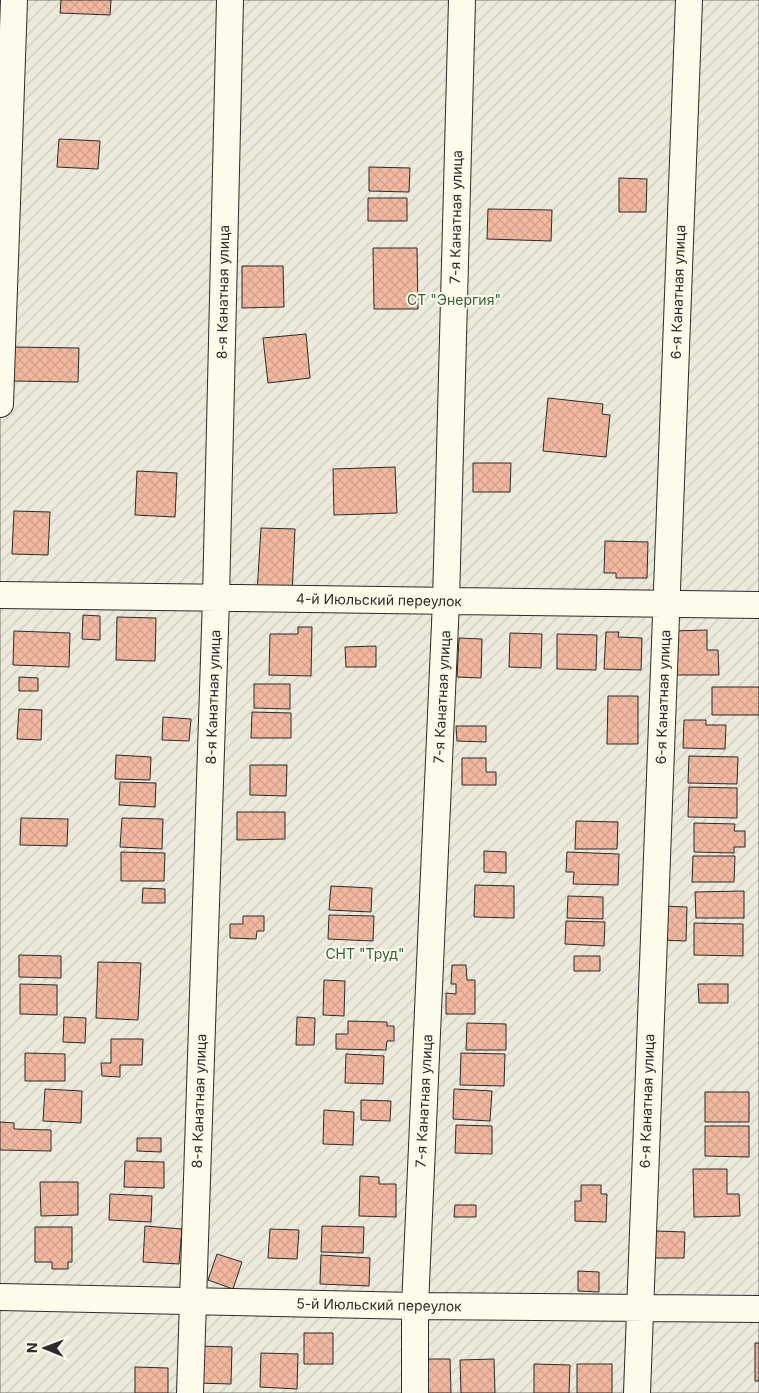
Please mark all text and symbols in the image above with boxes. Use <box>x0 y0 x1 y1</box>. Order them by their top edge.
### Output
street label: 7-я Канатная улица <box>446 150 465 284</box>
street label: 6-я Канатная улица <box>667 224 688 360</box>
street label: 8-я Канатная улица <box>213 225 232 359</box>
park label: СТ "Энергия" <box>407 291 501 308</box>
street label: 4-й Июльский переулок <box>296 590 463 609</box>
street label: 8-я Канатная улица <box>202 629 223 765</box>
street label: 6-я Канатная улица <box>652 629 673 765</box>
street label: 7-я Канатная улица <box>430 630 453 764</box>
park label: СНТ "Труд" <box>325 945 405 962</box>
street label: 8-я Канатная улица <box>188 1033 209 1169</box>
street label: 6-я Канатная улица <box>636 1033 657 1169</box>
street label: 7-я Канатная улица <box>412 1034 435 1168</box>
street label: 5-й Июльский переулок <box>296 1295 462 1314</box>
north arrow <box>20 1323 70 1373</box>
text: N <box>23 1342 40 1353</box>

